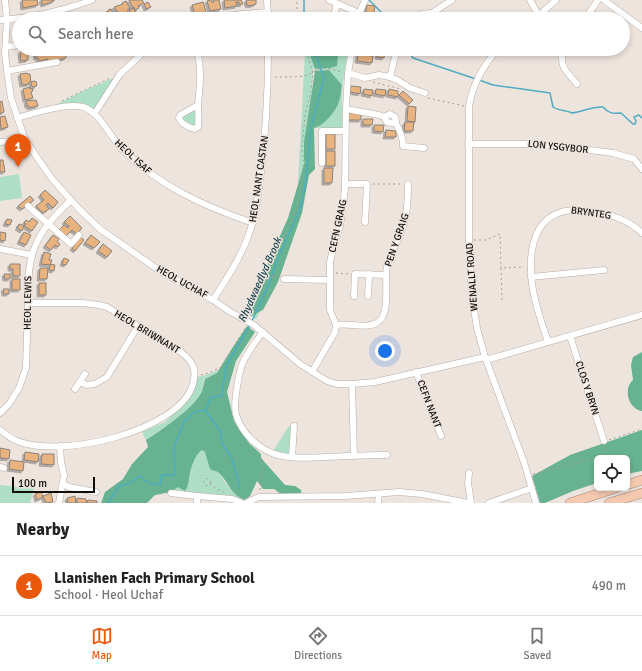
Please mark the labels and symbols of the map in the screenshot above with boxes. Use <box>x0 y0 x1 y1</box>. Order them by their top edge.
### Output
pin: 1 <box>5 134 31 167</box>
street label: HEOL NANT CASTAN <box>247 135 271 223</box>
street label: HEOL ISAF <box>112 137 154 177</box>
street label: LON YSGYBOR <box>527 138 589 156</box>
street label: CEFN GRAIG <box>327 198 349 254</box>
street label: BRYNTEG <box>570 204 612 222</box>
street label: PEN Y GRAIG <box>382 212 412 268</box>
water label: Rhydwaedlyd Brook <box>235 234 285 325</box>
street label: WENALLT ROAD <box>464 242 480 312</box>
street label: HEOL UCHAF <box>154 263 210 301</box>
street label: HEOL LEWIS <box>22 275 34 330</box>
street label: HEOL BRIWNANT <box>112 308 182 356</box>
your location <box>375 341 395 361</box>
street label: CLOS Y BRYN <box>573 359 601 417</box>
street label: CEFN NANT <box>414 378 444 430</box>
scale bar <box>12 475 95 494</box>

